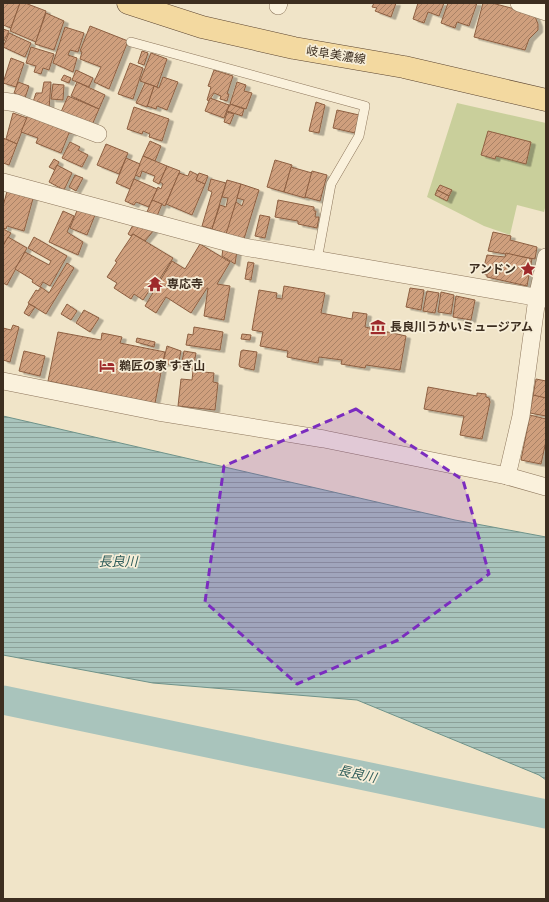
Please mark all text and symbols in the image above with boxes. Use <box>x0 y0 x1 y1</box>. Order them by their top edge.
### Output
street label: 岐阜美濃線 <box>305 43 367 67</box>
place icon: アンドン <box>519 260 537 278</box>
place label: アンドン <box>468 262 516 276</box>
temple icon: 専応寺 <box>146 275 164 293</box>
place label: 専応寺 <box>167 277 203 291</box>
museum icon: 長良川うかいミュージアム <box>369 318 387 336</box>
place label: 長良川うかいミュージアム <box>390 320 533 334</box>
hotel icon: 鵜匠の家 すぎ山 <box>98 357 116 375</box>
place label: 鵜匠の家 すぎ山 <box>119 359 205 373</box>
water label: 長良川 <box>98 554 139 569</box>
water label: 長良川 <box>336 763 380 786</box>

